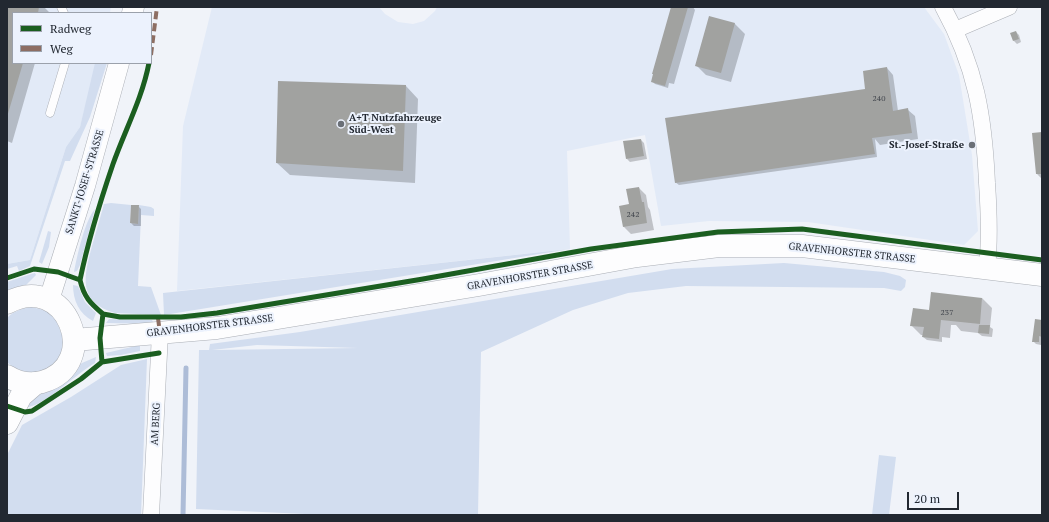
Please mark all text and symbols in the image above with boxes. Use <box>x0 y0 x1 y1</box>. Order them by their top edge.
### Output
legend <box>12 12 152 64</box>
text: Radweg <box>50 21 91 36</box>
text: Weg <box>50 41 73 56</box>
house number: 240 <box>873 94 885 104</box>
place label: A+T Nutzfahrzeuge Süd-West <box>349 112 442 136</box>
marker: A+T Nutzfahrzeuge Süd-West <box>336 119 346 129</box>
street label: SANKT-JOSEF-STRASSE <box>63 128 107 236</box>
place label: St.-Josef-Straße <box>889 139 964 151</box>
marker: St.-Josef-Straße <box>967 140 977 150</box>
house number: 242 <box>627 210 639 220</box>
street label: GRAVENHORSTER STRASSE <box>788 240 916 266</box>
street label: GRAVENHORSTER STRASSE <box>466 259 594 293</box>
house number: 237 <box>941 308 953 318</box>
street label: GRAVENHORSTER STRASSE <box>146 312 274 340</box>
street label: AM BERG <box>149 402 163 446</box>
scale bar <box>909 484 961 510</box>
text: 20 m <box>914 491 940 506</box>

